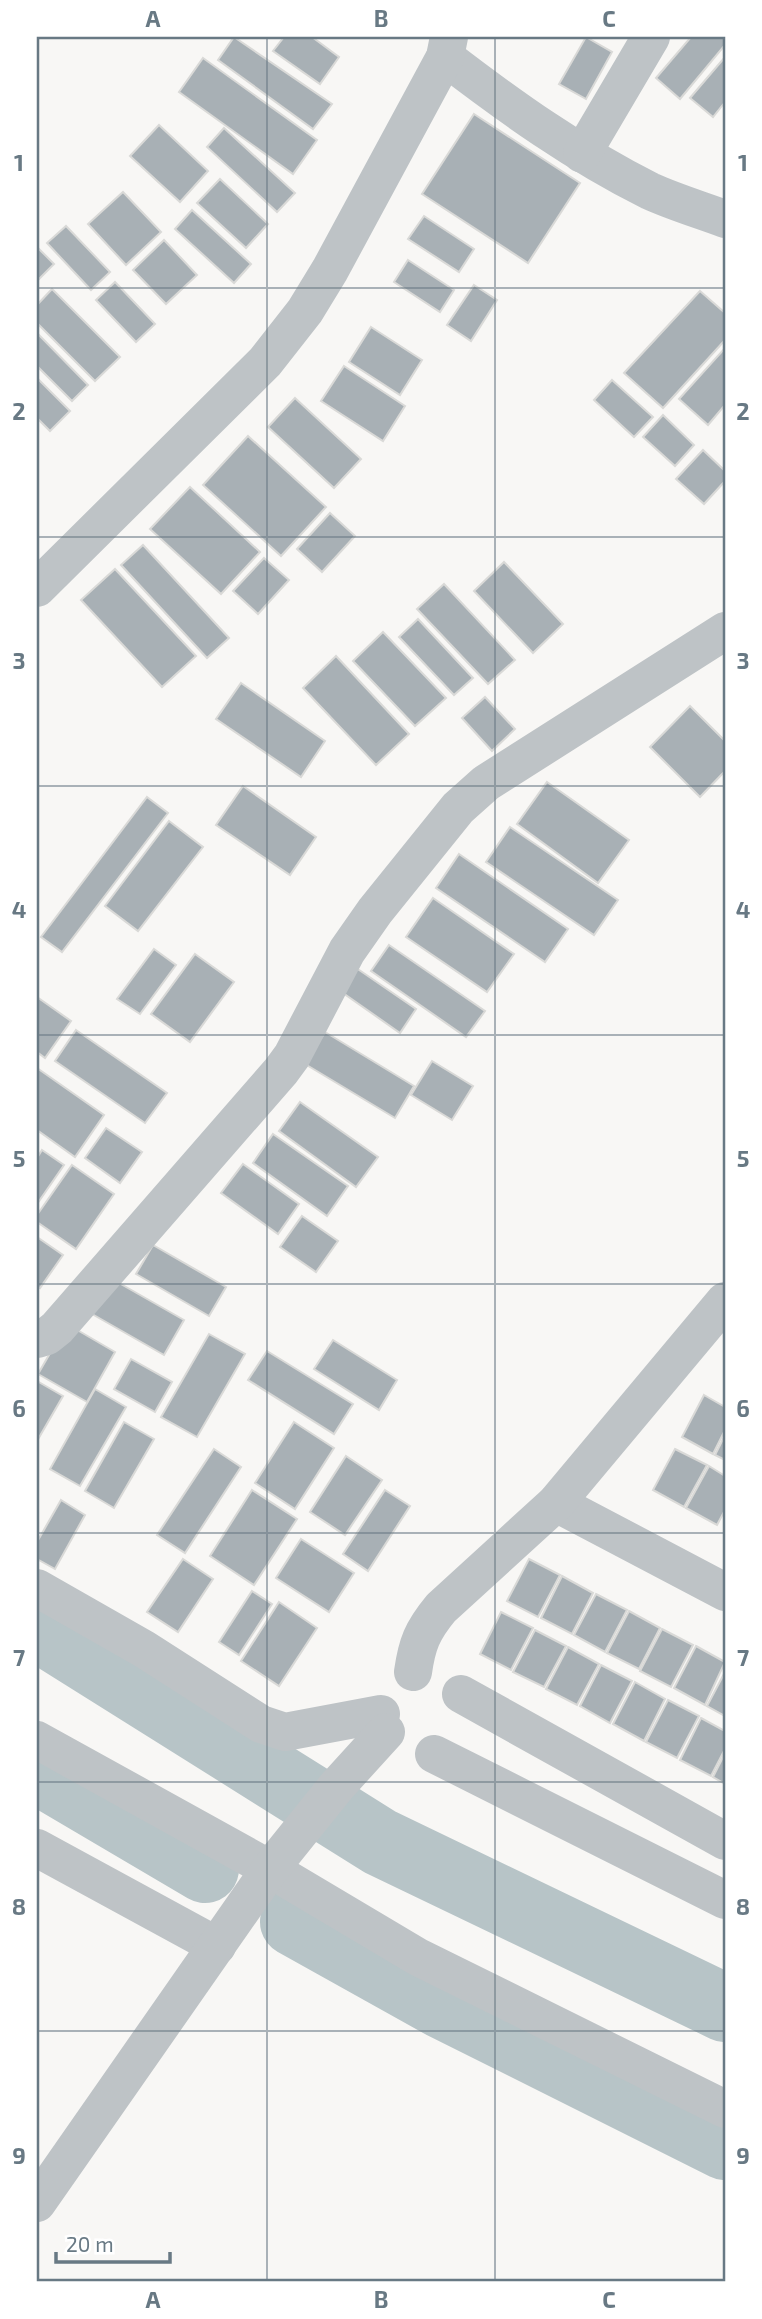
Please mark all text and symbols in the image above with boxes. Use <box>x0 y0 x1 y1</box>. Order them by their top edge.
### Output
text: A <box>145 4 161 32</box>
text: B <box>374 4 388 32</box>
text: C <box>602 4 616 32</box>
text: 1 <box>14 148 24 176</box>
text: 1 <box>738 148 748 176</box>
text: 2 <box>12 397 26 425</box>
text: 2 <box>736 397 750 425</box>
text: 3 <box>12 646 26 674</box>
text: 3 <box>736 646 750 674</box>
text: 4 <box>12 895 26 923</box>
text: 4 <box>736 895 750 923</box>
text: 5 <box>13 1144 25 1172</box>
text: 5 <box>737 1144 749 1172</box>
text: 6 <box>12 1394 26 1422</box>
text: 6 <box>736 1394 750 1422</box>
text: 7 <box>13 1643 25 1671</box>
text: 7 <box>737 1643 749 1671</box>
text: 8 <box>12 1892 26 1920</box>
text: 8 <box>736 1892 750 1920</box>
text: 9 <box>12 2141 26 2169</box>
text: 9 <box>736 2141 750 2169</box>
scale bar <box>56 2221 170 2265</box>
text: 20 m <box>66 2231 114 2256</box>
text: A <box>145 2285 161 2313</box>
text: B <box>374 2285 388 2313</box>
text: C <box>602 2285 616 2313</box>

